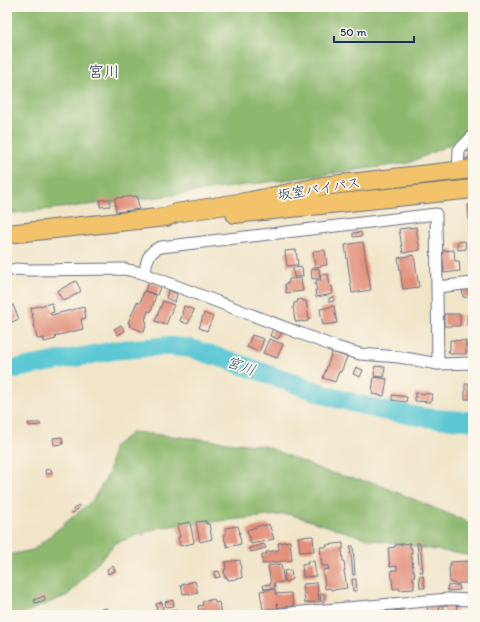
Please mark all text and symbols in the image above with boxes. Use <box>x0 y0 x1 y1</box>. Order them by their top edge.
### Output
scale bar <box>334 18 414 44</box>
text: 50 m <box>340 25 366 39</box>
district label: 宮川 <box>88 62 120 81</box>
street label: 坂室バイパス <box>276 174 362 204</box>
water label: 宮川 <box>224 353 258 379</box>

